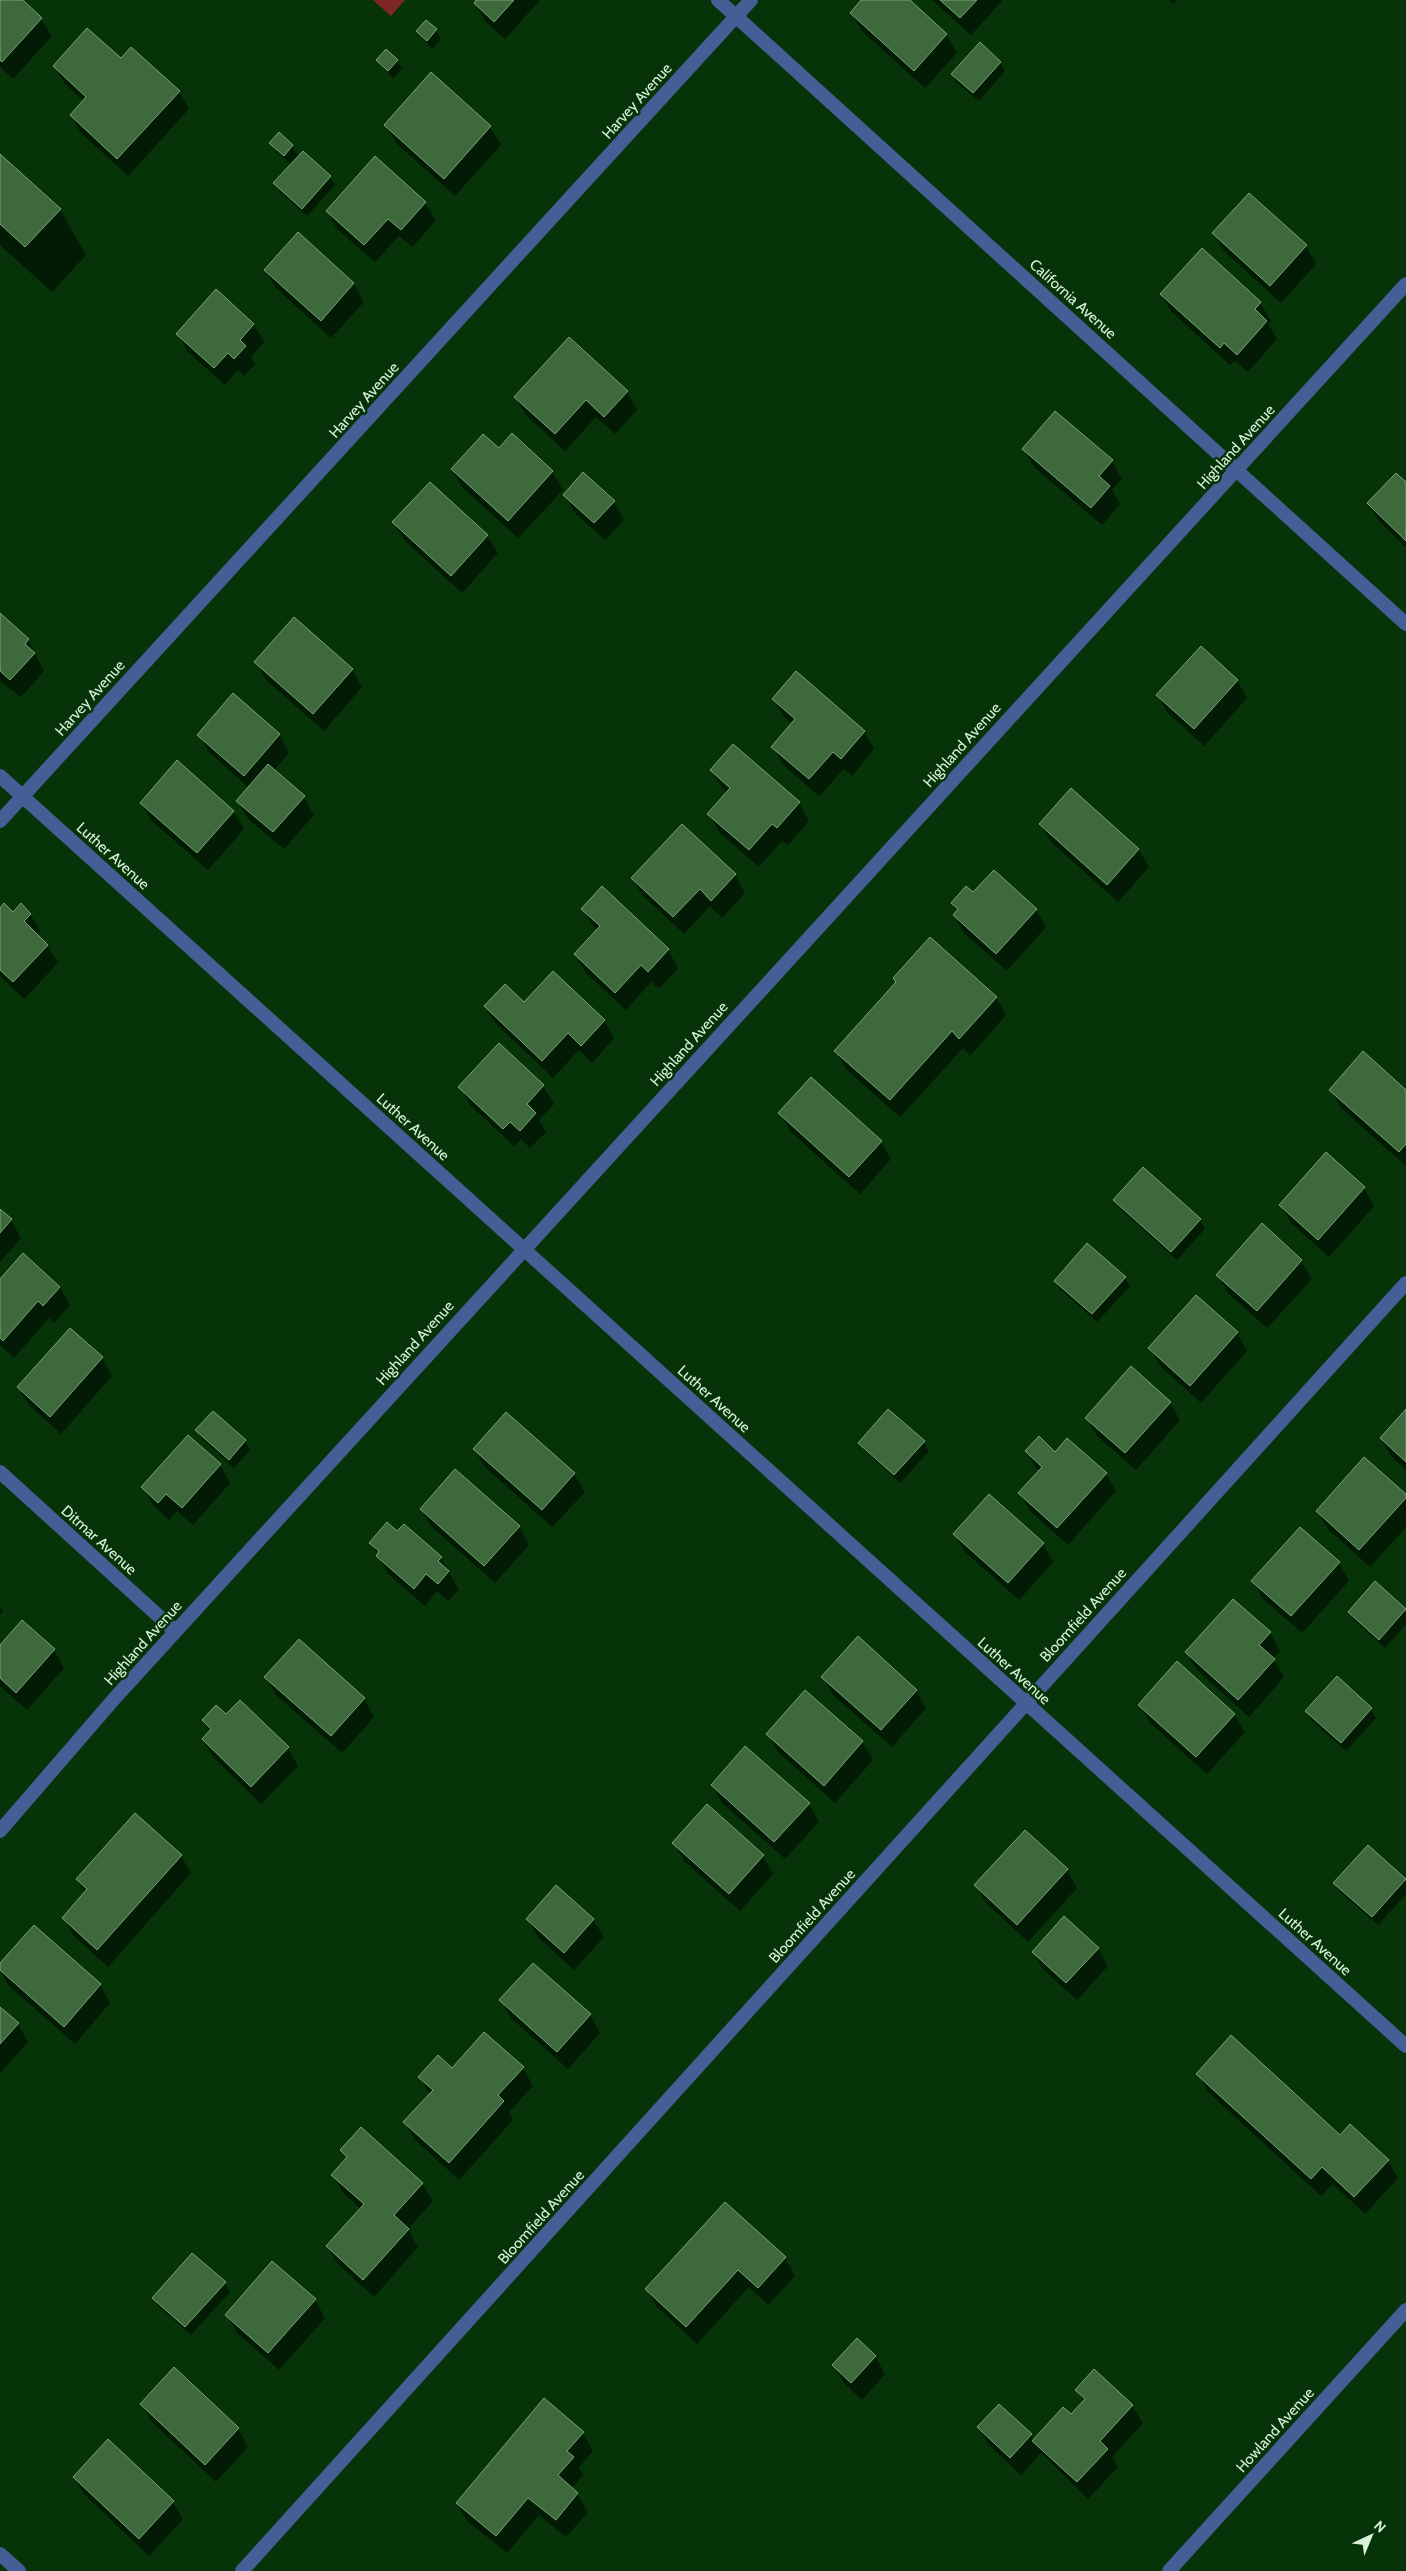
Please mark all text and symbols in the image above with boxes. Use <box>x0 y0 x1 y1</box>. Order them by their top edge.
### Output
street label: Harvey Avenue <box>598 59 676 143</box>
street label: California Avenue <box>1026 255 1120 343</box>
street label: Harvey Avenue <box>325 358 403 442</box>
street label: Highland Avenue <box>1193 401 1279 493</box>
street label: Harvey Avenue <box>51 656 129 740</box>
street label: Highland Avenue <box>919 699 1005 791</box>
street label: Luther Avenue <box>73 819 153 894</box>
street label: Highland Avenue <box>646 998 732 1090</box>
street label: Luther Avenue <box>373 1090 453 1165</box>
street label: Highland Avenue <box>372 1297 458 1389</box>
street label: Luther Avenue <box>674 1362 754 1437</box>
street label: Ditmar Avenue <box>58 1502 141 1579</box>
street label: Bloomfield Avenue <box>1036 1564 1130 1666</box>
street label: Highland Avenue <box>100 1597 186 1689</box>
street label: Luther Avenue <box>974 1634 1054 1709</box>
street label: Bloomfield Avenue <box>765 1865 859 1967</box>
street label: Luther Avenue <box>1275 1905 1355 1980</box>
street label: Bloomfield Avenue <box>494 2166 588 2268</box>
street label: Howland Avenue <box>1232 2384 1318 2476</box>
north arrow <box>1346 2511 1396 2561</box>
text: N <box>1370 2517 1390 2537</box>

